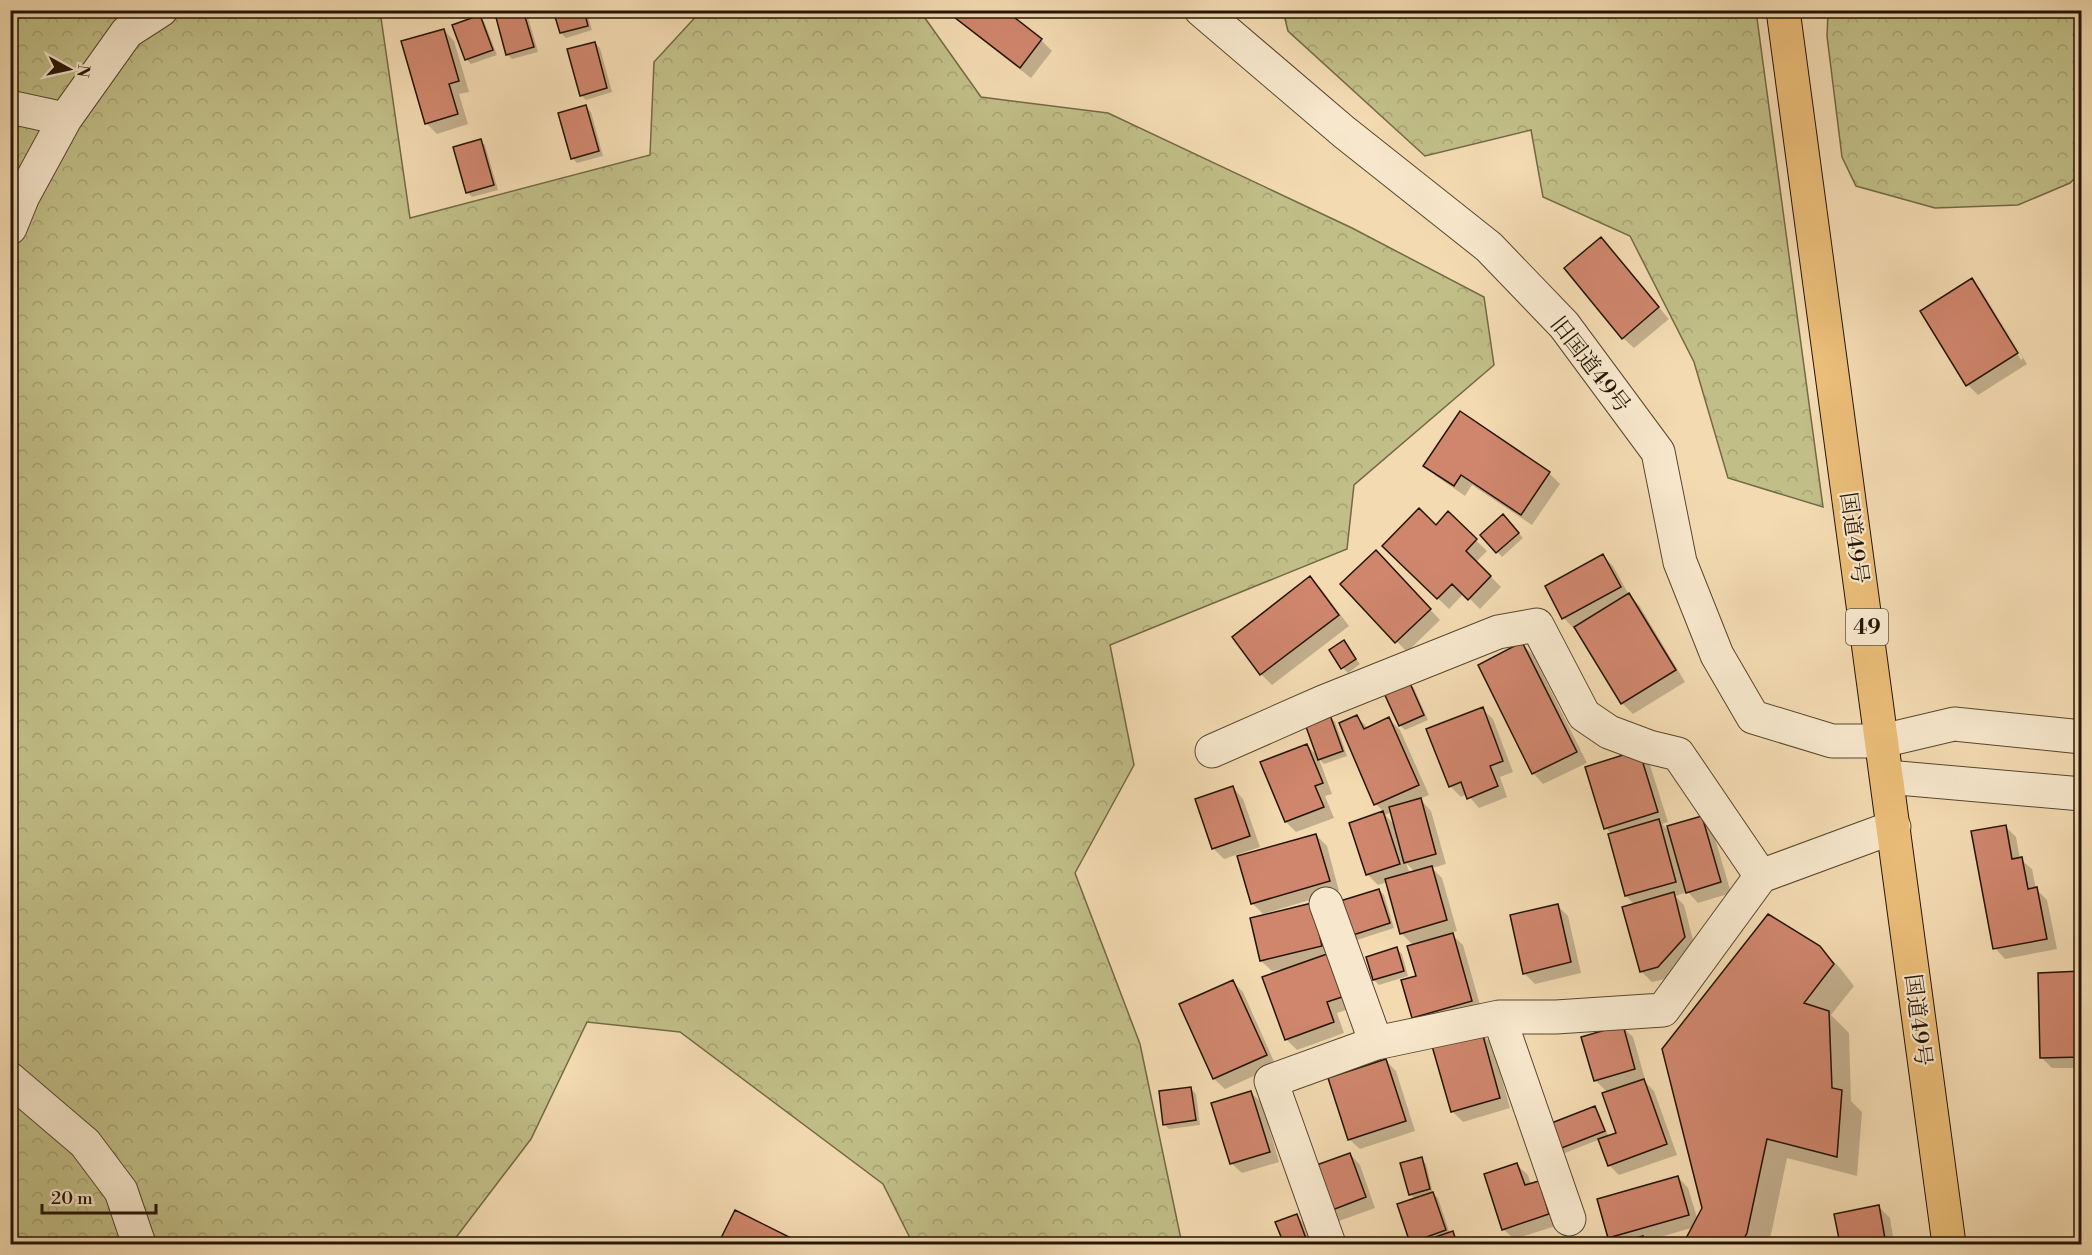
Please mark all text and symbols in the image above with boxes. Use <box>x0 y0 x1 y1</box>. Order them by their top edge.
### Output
north arrow <box>39 39 99 99</box>
text: N <box>72 63 94 79</box>
street label: 旧国道49号 <box>1544 312 1636 418</box>
street label: 国道49号 <box>1834 491 1873 586</box>
road number: 49 <box>1846 609 1888 645</box>
street label: 国道49号 <box>1898 973 1937 1068</box>
scale bar <box>42 1177 156 1215</box>
text: 20 m <box>51 1187 93 1210</box>

